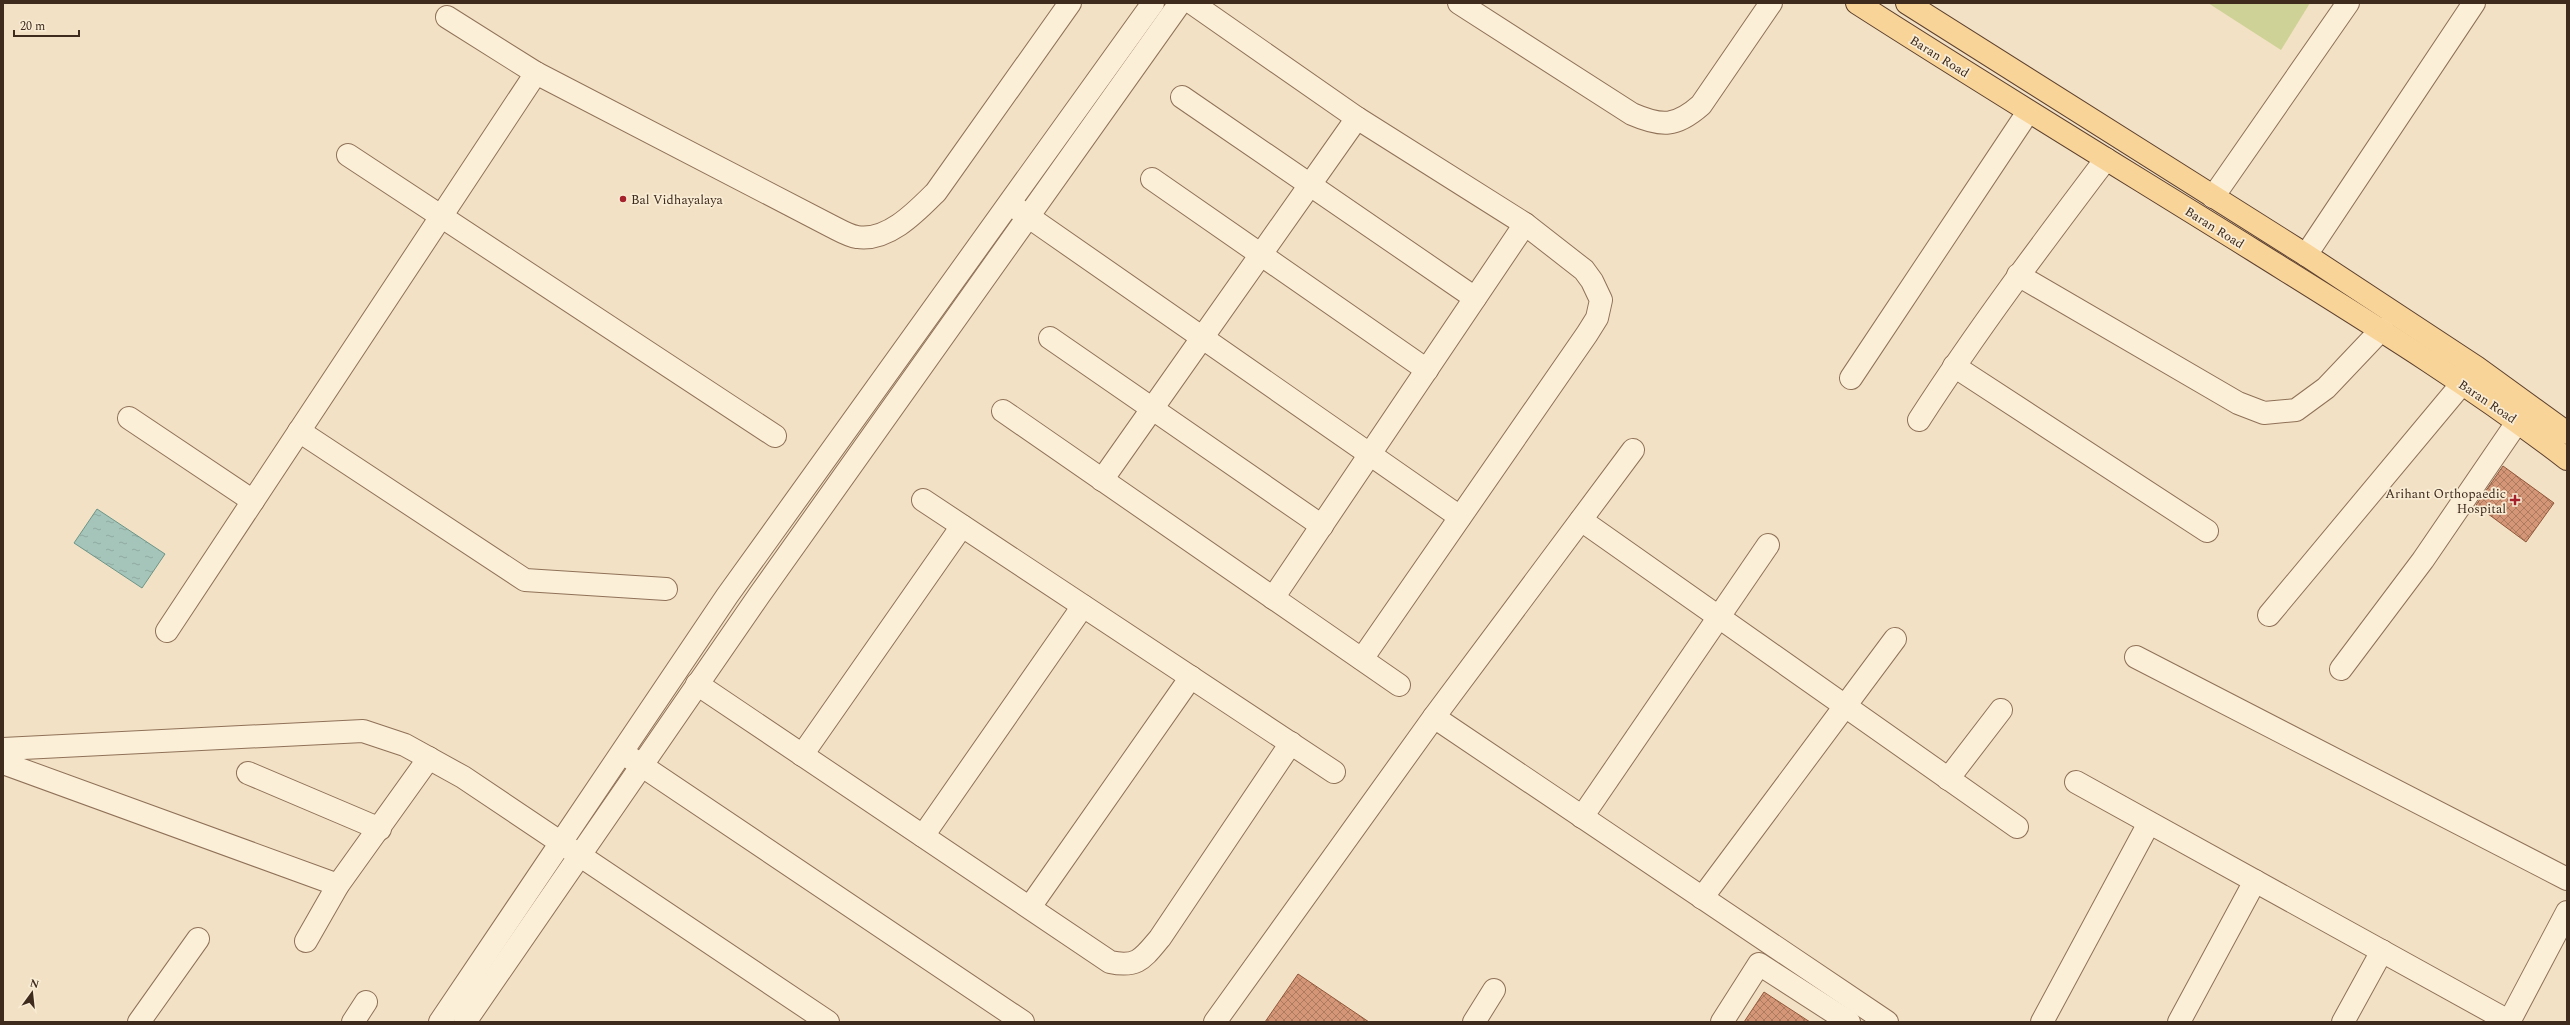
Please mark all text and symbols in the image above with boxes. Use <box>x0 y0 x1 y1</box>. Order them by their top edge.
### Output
scale bar <box>14 12 79 38</box>
text: 20 m <box>20 17 45 36</box>
street label: Baran Road <box>1906 31 1973 83</box>
place label: Bal Vidhayalaya <box>631 190 724 210</box>
marker: Bal Vidhayalaya <box>618 194 628 204</box>
street label: Baran Road <box>2181 202 2248 254</box>
street label: Baran Road <box>2454 375 2521 429</box>
place label: Arihant Orthopaedic Hospital <box>2385 484 2506 519</box>
marker: Arihant Orthopaedic Hospital <box>2509 494 2521 506</box>
north arrow <box>12 973 52 1013</box>
text: N <box>28 974 41 993</box>

